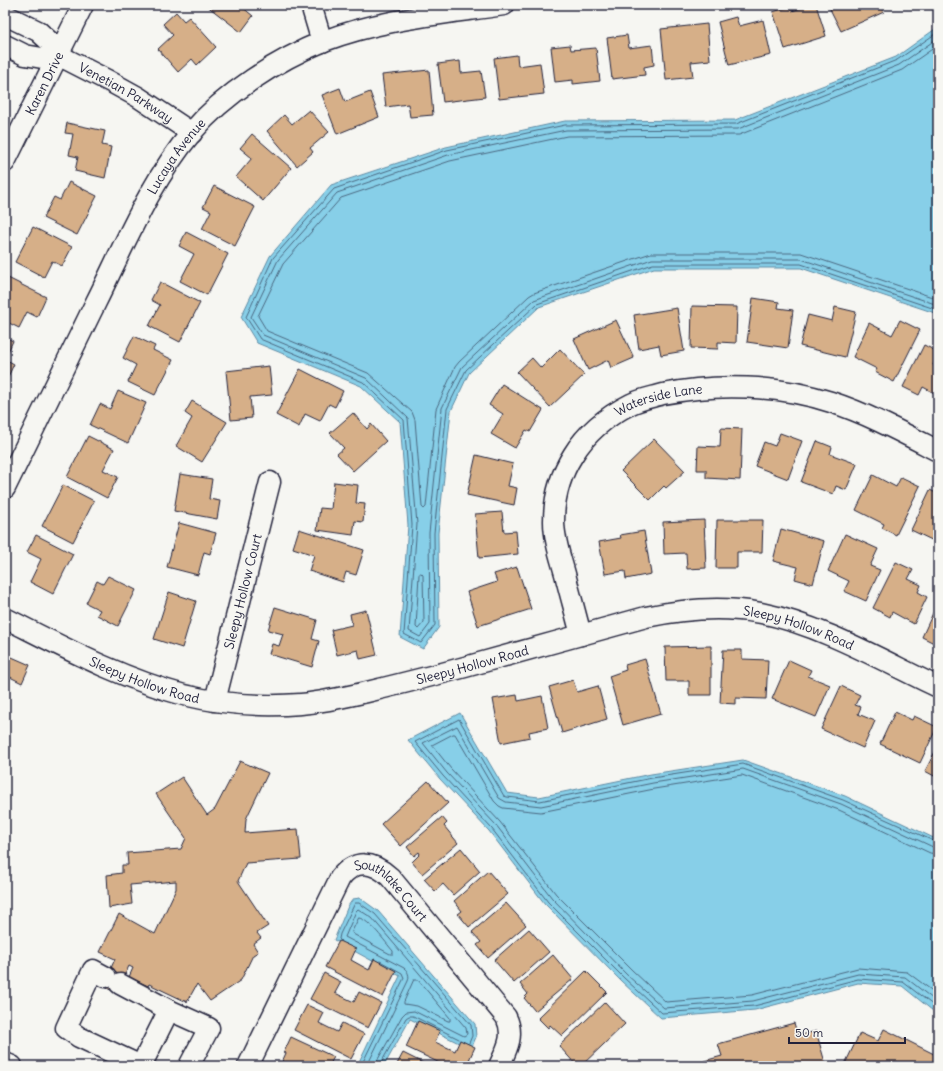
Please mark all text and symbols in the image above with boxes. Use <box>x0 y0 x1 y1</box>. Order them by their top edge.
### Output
street label: Karen Drive <box>21 49 67 118</box>
street label: Venetian Parkway <box>76 59 177 127</box>
street label: Lucaya Avenue <box>143 114 209 197</box>
street label: Waterside Lane <box>611 380 703 420</box>
street label: Sleepy Hollow Court <box>220 531 265 651</box>
street label: Sleepy Hollow Road <box>742 602 857 653</box>
street label: Sleepy Hollow Road <box>414 641 531 688</box>
street label: Sleepy Hollow Road <box>87 652 201 707</box>
street label: Southlake Court <box>352 856 432 925</box>
scale bar <box>789 1019 905 1045</box>
text: 50 m <box>795 1025 824 1040</box>

